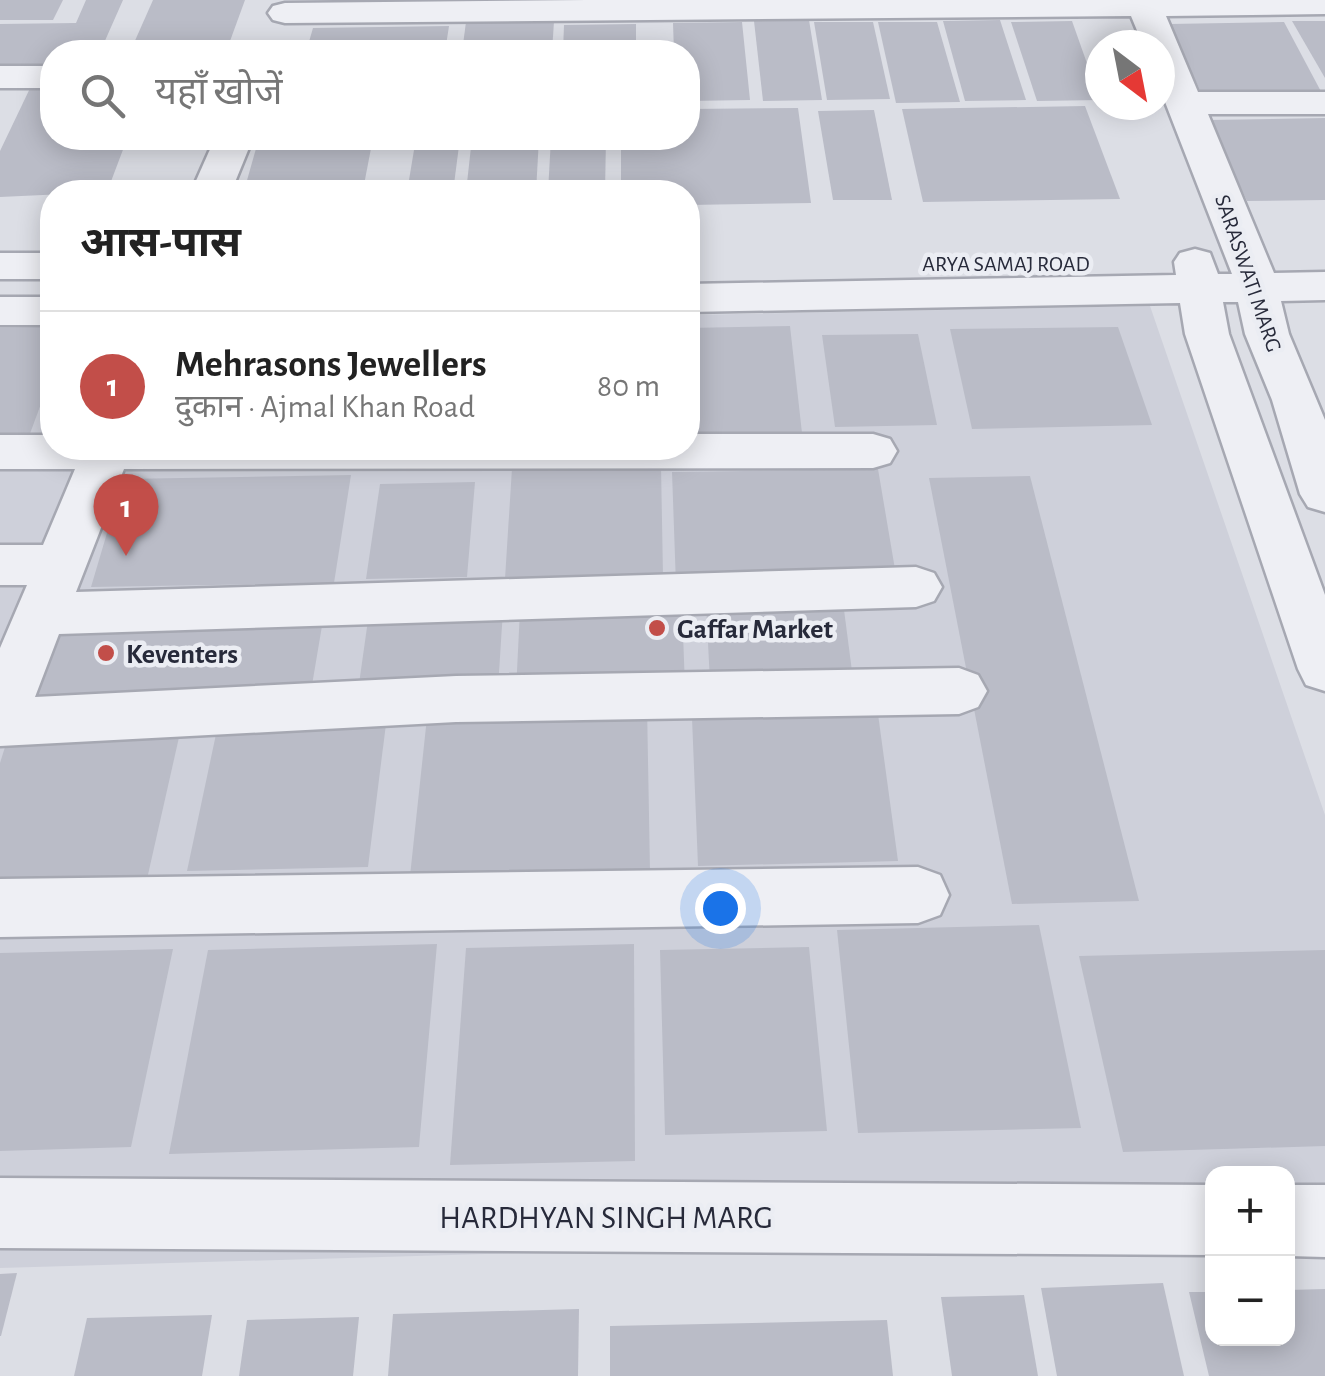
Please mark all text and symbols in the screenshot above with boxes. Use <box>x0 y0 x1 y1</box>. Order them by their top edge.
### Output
north arrow <box>1085 30 1175 120</box>
search box <box>40 40 700 150</box>
icon: search <box>75 68 130 123</box>
text: यहाँ खोजें <box>155 74 282 112</box>
street label: SARASWATI MARG <box>1211 192 1285 355</box>
text: आस-पास <box>80 222 241 264</box>
street label: ARYA SAMAJ ROAD <box>922 253 1090 275</box>
text: Mehrasons Jewellers <box>175 346 487 384</box>
text: 1 <box>107 370 118 402</box>
text: 80 m <box>597 370 660 402</box>
text: दुकान · Ajmal Khan Road <box>175 391 475 423</box>
pin: 1 <box>94 474 158 556</box>
place label: Gaffar Market <box>677 616 833 644</box>
marker: Gaffar Market <box>646 617 668 639</box>
place label: Keventers <box>126 641 238 669</box>
marker: Keventers <box>95 642 117 664</box>
your location <box>695 883 746 934</box>
map controls <box>1205 1166 1295 1346</box>
button: + <box>1205 1166 1295 1256</box>
street label: HARDHYAN SINGH MARG <box>439 1202 773 1234</box>
button: − <box>1205 1256 1295 1346</box>

